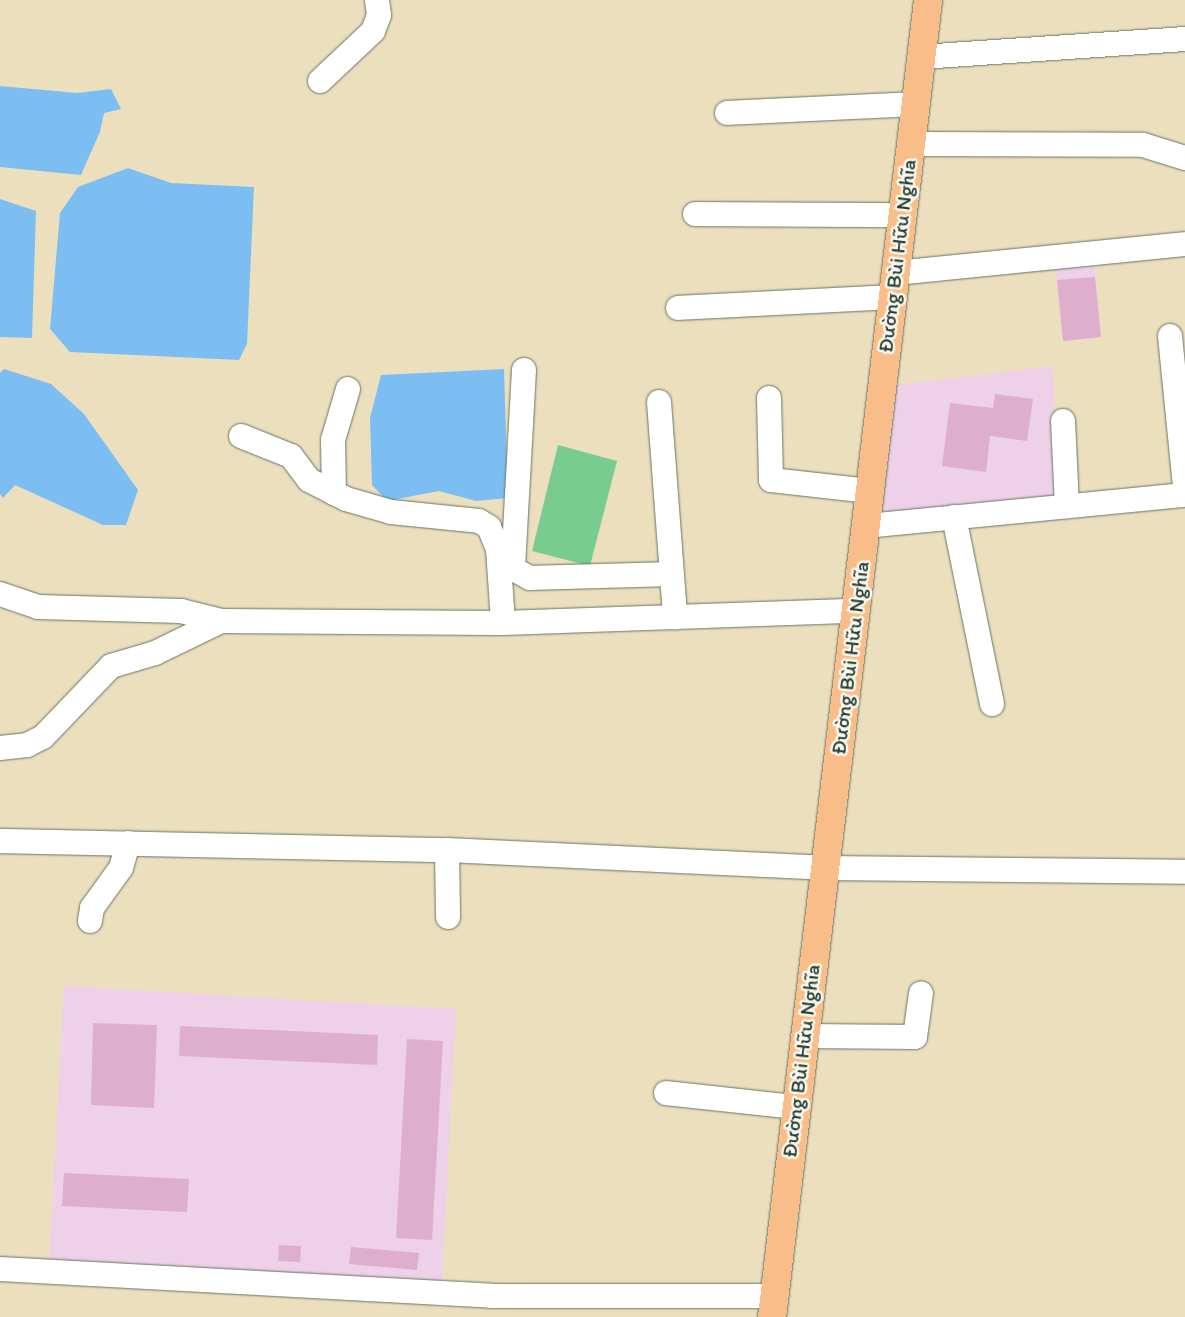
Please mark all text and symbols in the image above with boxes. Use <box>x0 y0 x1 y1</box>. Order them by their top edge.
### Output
street label: Đường Bùi Hữu Nghĩa <box>873 158 921 354</box>
street label: Đường Bùi Hữu Nghĩa <box>826 560 874 756</box>
street label: Đường Bùi Hữu Nghĩa <box>777 963 825 1159</box>

